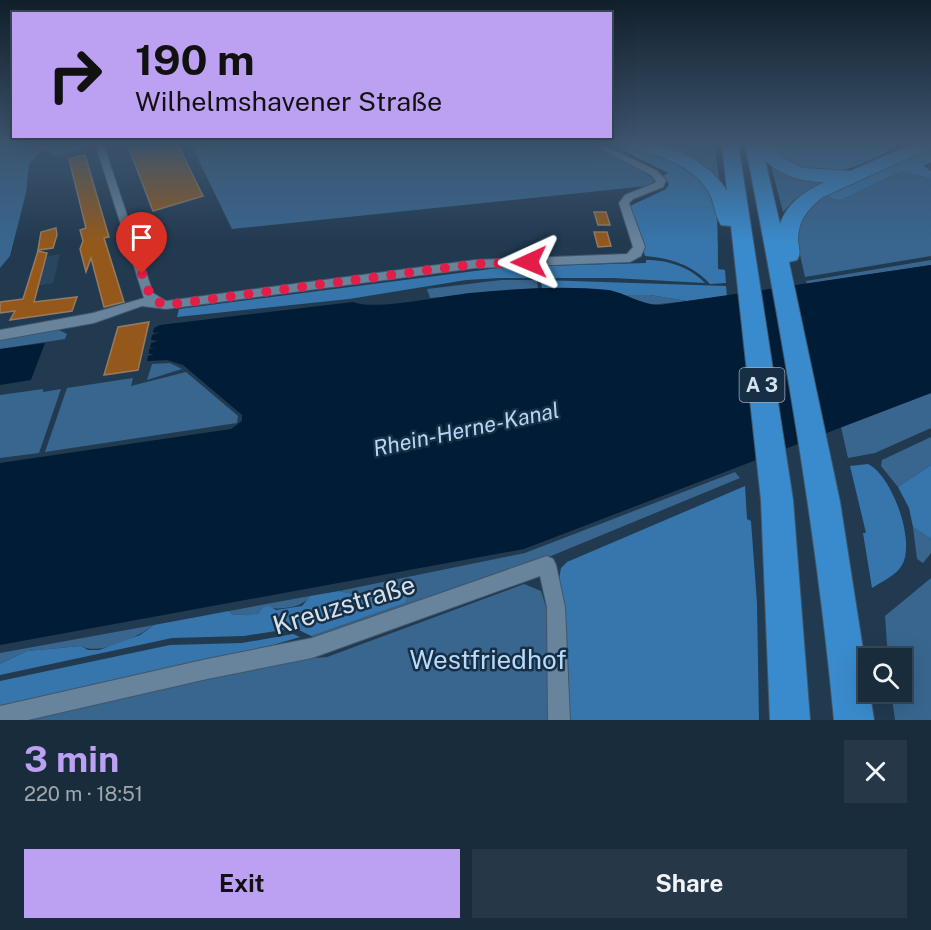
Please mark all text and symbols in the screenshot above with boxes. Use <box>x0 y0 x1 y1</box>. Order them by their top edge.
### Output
text: 190 m <box>135 35 255 84</box>
icon: right <box>36 36 114 114</box>
text: Wilhelmshavener Straße <box>135 85 442 117</box>
pin <box>116 212 167 274</box>
icon: arrive <box>125 221 158 254</box>
position arrow <box>497 230 561 294</box>
road number: A 3 <box>740 368 784 402</box>
water label: Rhein-Herne-Kanal <box>371 397 561 461</box>
street label: Kreuzstraße <box>269 568 419 641</box>
park label: Westfriedhof <box>410 644 566 675</box>
map controls <box>858 648 912 702</box>
button: search <box>858 648 912 702</box>
text: 3 min <box>24 738 119 780</box>
button: close <box>844 740 907 803</box>
text: 220 m · 18:51 <box>24 782 143 806</box>
button: Exit <box>24 849 460 918</box>
button: Share <box>472 849 907 918</box>

